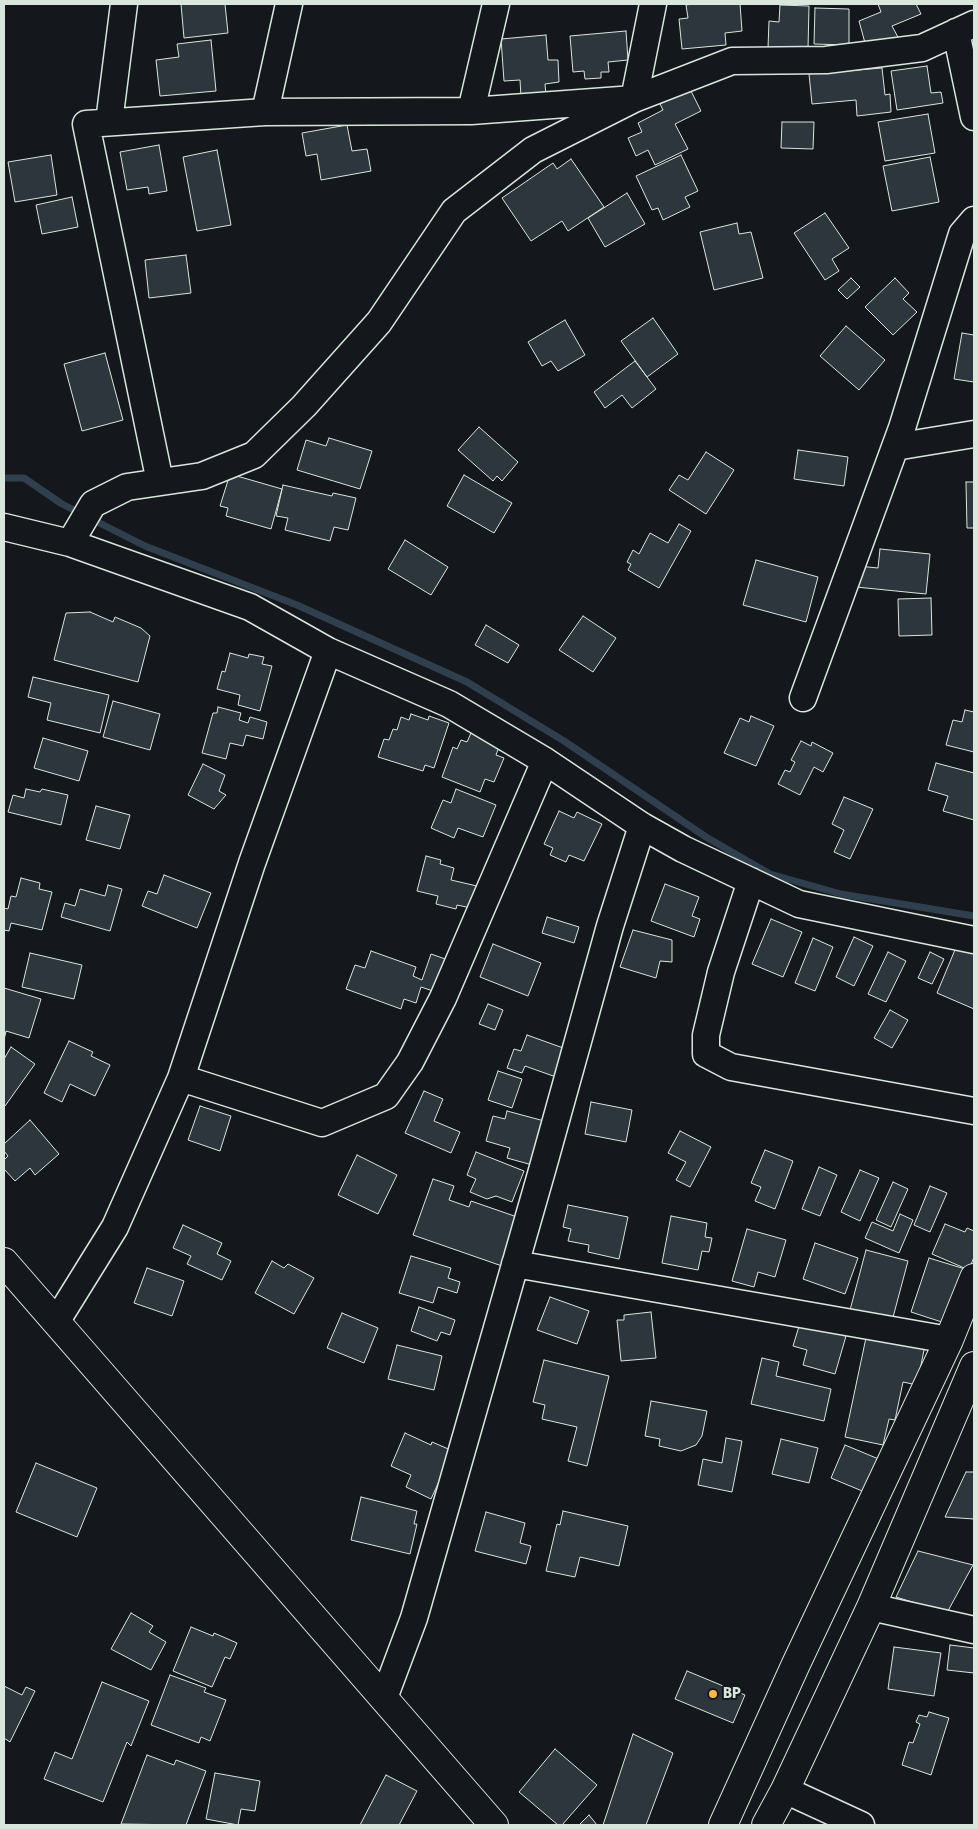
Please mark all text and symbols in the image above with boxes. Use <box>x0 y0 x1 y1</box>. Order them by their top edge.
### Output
place label: BP <box>723 1684 741 1704</box>
marker: BP <box>707 1688 719 1700</box>

